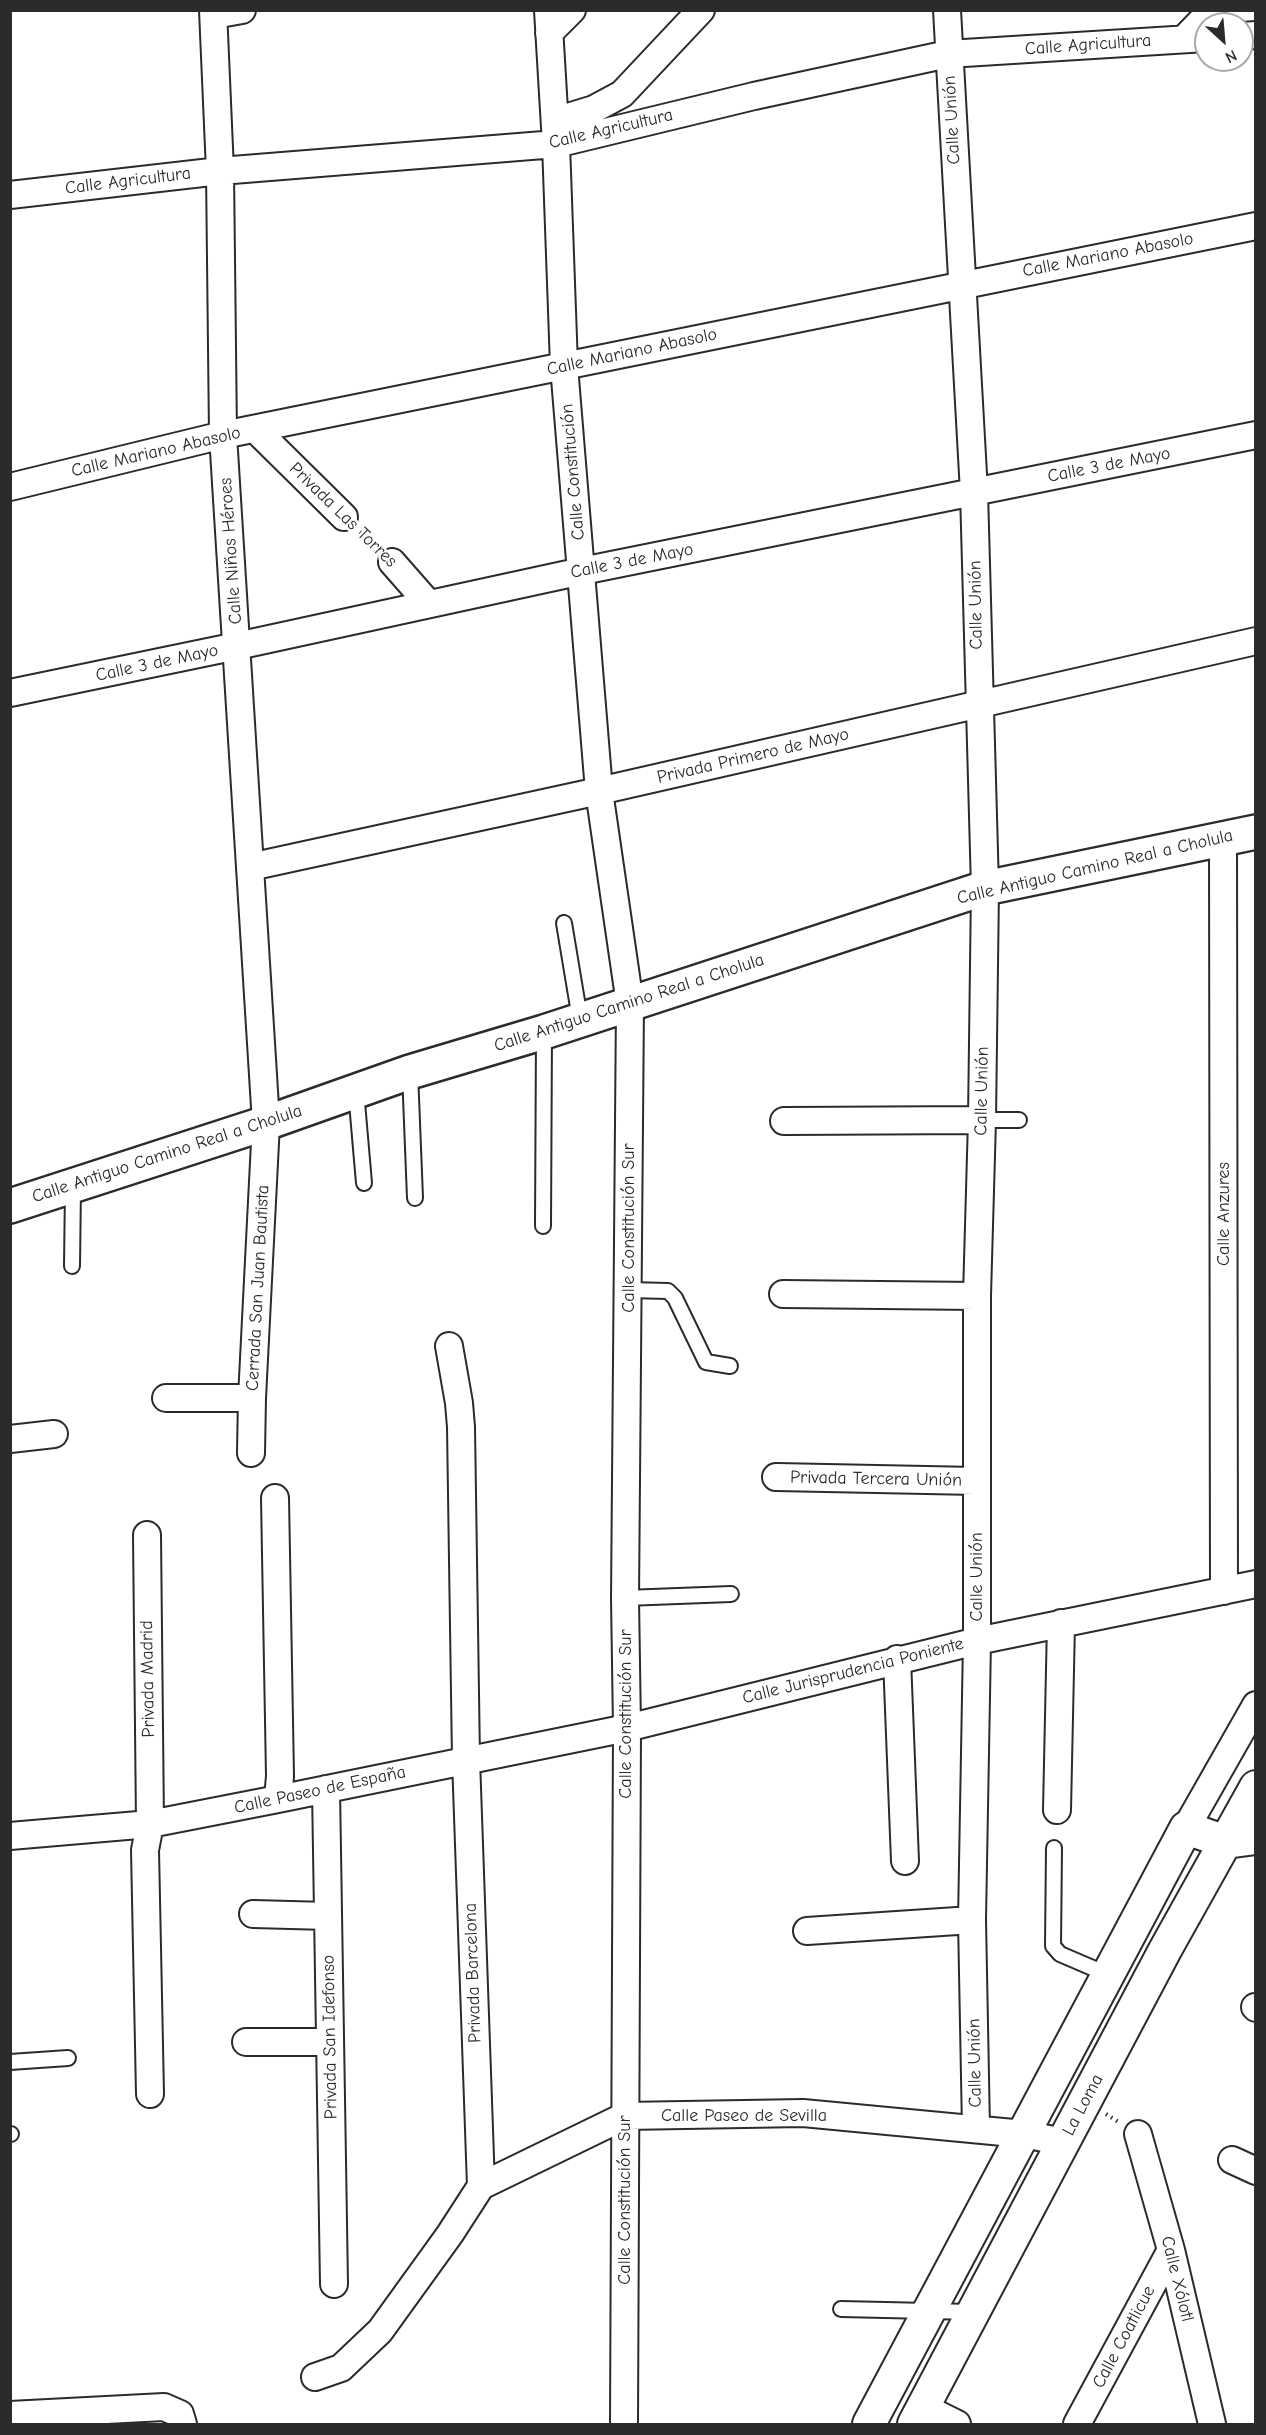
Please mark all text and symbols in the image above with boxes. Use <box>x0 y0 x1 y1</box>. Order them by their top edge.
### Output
north arrow <box>1194 12 1254 72</box>
street label: Calle Agricultura <box>1024 30 1152 60</box>
text: N <box>1222 46 1240 67</box>
street label: Calle Unión <box>939 75 965 165</box>
street label: Calle Agricultura <box>547 104 675 154</box>
street label: Calle Agricultura <box>64 163 192 199</box>
street label: Calle Mariano Abasolo <box>1021 228 1195 282</box>
street label: Calle Mariano Abasolo <box>545 323 719 381</box>
street label: Calle Constitución <box>556 403 590 541</box>
street label: Calle Mariano Abasolo <box>69 422 243 482</box>
street label: Calle 3 de Mayo <box>1046 443 1172 487</box>
street label: Privada Las Torres <box>285 458 401 572</box>
street label: Calle Niños Héroes <box>215 477 247 625</box>
street label: Calle 3 de Mayo <box>569 539 695 583</box>
street label: Calle Unión <box>964 560 988 650</box>
street label: Calle 3 de Mayo <box>94 639 220 687</box>
street label: Privada Primero de Mayo <box>655 723 851 789</box>
street label: Calle Antiguo Camino Real a Cholula <box>955 825 1235 909</box>
street label: Calle Antiguo Camino Real a Cholula <box>491 949 767 1057</box>
street label: Calle Unión <box>970 1046 994 1136</box>
street label: Calle Antiguo Camino Real a Cholula <box>29 1100 305 1208</box>
street label: Calle Constitución Sur <box>618 1143 640 1313</box>
street label: Calle Anzures <box>1213 1162 1235 1266</box>
street label: Cerrada San Juan Bautista <box>242 1184 274 1392</box>
street label: Privada Tercera Unión <box>790 1467 962 1491</box>
street label: Calle Unión <box>966 1532 988 1622</box>
street label: Privada Madrid <box>136 1620 160 1738</box>
street label: Calle Constitución Sur <box>615 1629 637 1799</box>
street label: Calle Jurisprudencia Poniente <box>740 1633 966 1709</box>
street label: Calle Paseo de España <box>232 1761 408 1819</box>
street label: Privada Barcelona <box>460 1903 486 2043</box>
street label: Privada San Idefonso <box>318 1955 342 2119</box>
street label: Calle Unión <box>963 2018 987 2108</box>
street label: La Loma <box>1058 2071 1108 2139</box>
street label: Calle Paseo de Sevilla <box>661 2105 827 2127</box>
street label: Calle Constitución Sur <box>614 2115 636 2285</box>
street label: Calle Xólotl <box>1156 2234 1198 2324</box>
street label: Calle Coatlicue <box>1088 2282 1160 2392</box>

